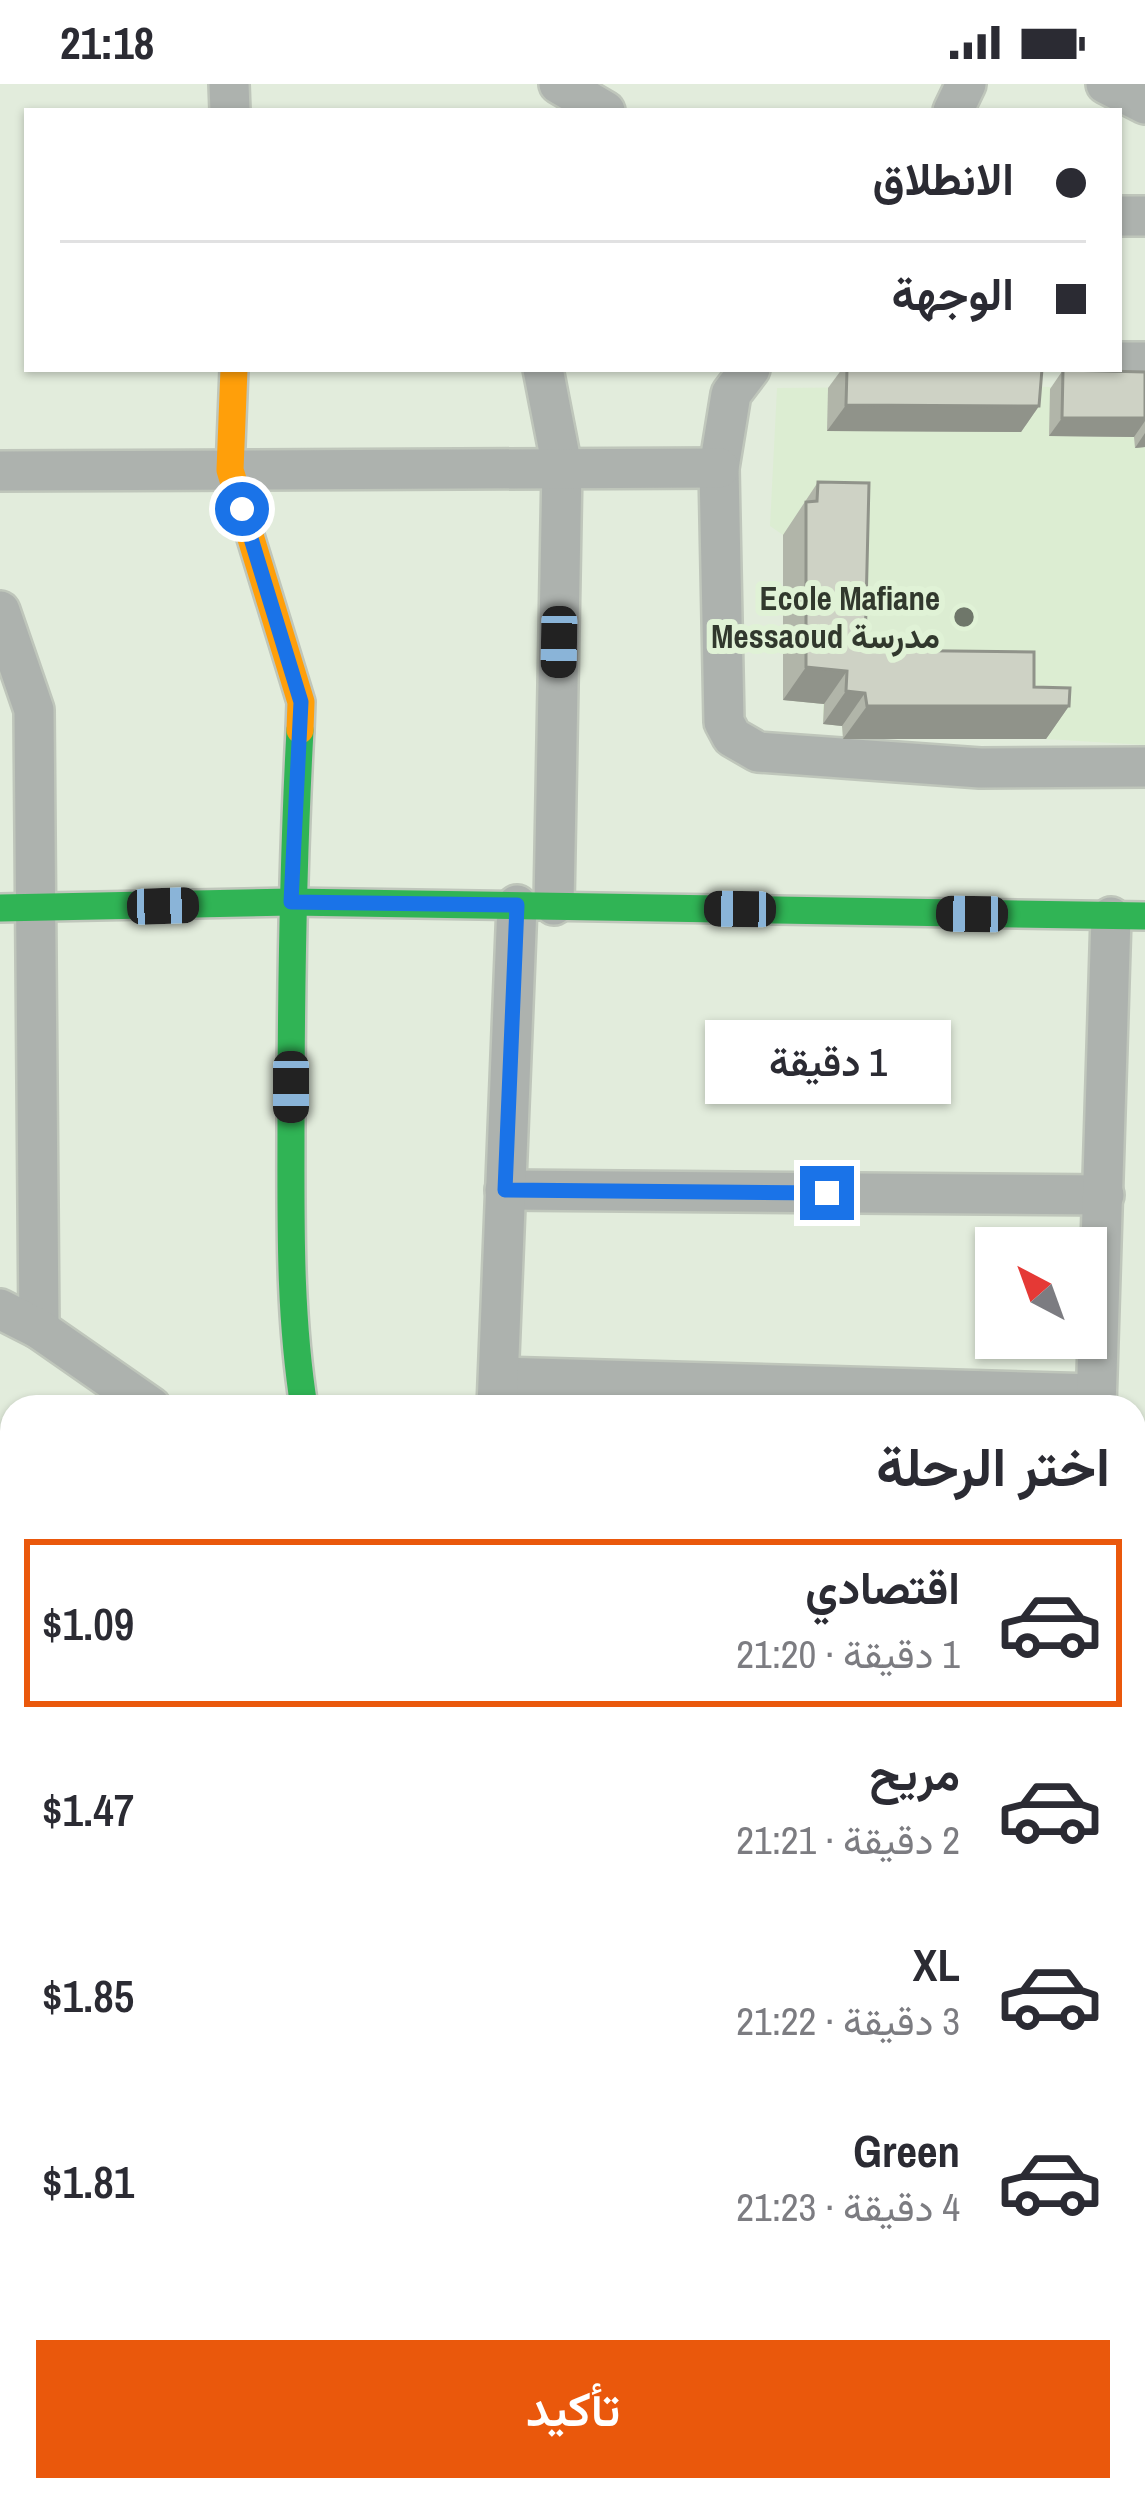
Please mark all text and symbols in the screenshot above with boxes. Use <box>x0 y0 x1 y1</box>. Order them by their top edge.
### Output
text: 21:18 <box>60 12 154 73</box>
text: الانطلاق <box>873 148 1014 209</box>
text: الوجهة <box>892 263 1014 324</box>
route start <box>215 482 269 536</box>
place label: Ecole Mafiane Messaoud مدرسة <box>711 576 940 658</box>
marker: Ecole Mafiane Messaoud مدرسة <box>951 604 977 630</box>
car <box>540 606 578 678</box>
car <box>126 887 200 925</box>
car <box>704 890 776 928</box>
car <box>936 895 1008 933</box>
callout: 1 دقيقة <box>704 1019 950 1103</box>
text: 1 دقيقة <box>769 1036 887 1088</box>
car <box>273 1051 309 1123</box>
route end <box>800 1166 854 1220</box>
north arrow <box>975 1227 1107 1359</box>
map controls <box>975 1227 1107 1359</box>
text: اختر الرحلة <box>876 1430 1110 1503</box>
text: اقتصادي <box>805 1557 960 1618</box>
icon: car <box>996 1569 1104 1677</box>
text: $1.09 <box>42 1593 134 1654</box>
text: 1 دقيقة · 21:20 <box>736 1628 960 1680</box>
text: مريح <box>869 1743 960 1804</box>
icon: car <box>996 1755 1104 1863</box>
text: $1.47 <box>42 1779 134 1840</box>
text: 2 دقيقة · 21:21 <box>736 1814 960 1866</box>
text: XL <box>913 1934 960 1995</box>
icon: car <box>996 1941 1104 2049</box>
text: $1.85 <box>42 1965 134 2026</box>
text: 3 دقيقة · 21:22 <box>736 1995 960 2047</box>
text: Green <box>853 2120 960 2181</box>
icon: car <box>996 2127 1104 2235</box>
text: $1.81 <box>42 2151 134 2212</box>
text: 4 دقيقة · 21:23 <box>736 2181 960 2233</box>
button: تأكيد <box>36 2340 1110 2478</box>

